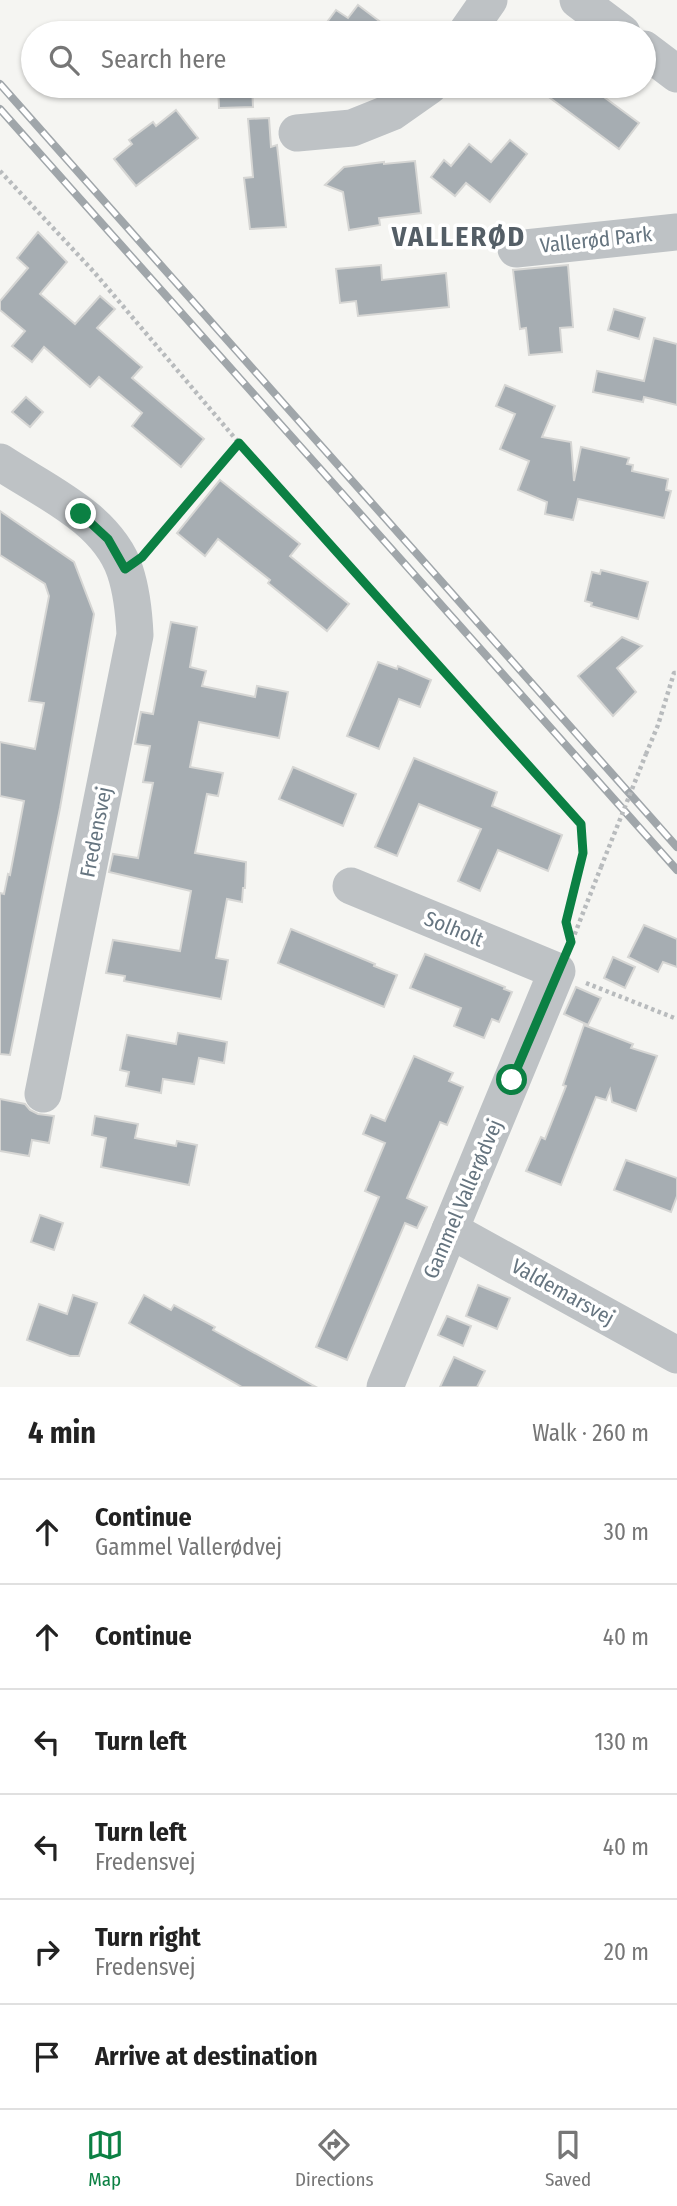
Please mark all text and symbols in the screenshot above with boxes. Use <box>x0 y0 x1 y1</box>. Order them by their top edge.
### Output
search box <box>21 21 656 98</box>
icon: search <box>45 41 83 79</box>
text: Search here <box>101 44 226 75</box>
district label: VALLERØD <box>391 220 526 253</box>
street label: Vallerød Park <box>539 221 654 259</box>
route end <box>65 498 96 529</box>
street label: Fredensvej <box>74 784 118 880</box>
street label: Solholt <box>421 905 488 953</box>
route start <box>496 1064 527 1095</box>
street label: Gammel Vallerødvej <box>418 1115 508 1283</box>
street label: Valdemarsvej <box>507 1253 619 1331</box>
text: 4 min <box>28 1415 96 1451</box>
text: Walk · 260 m <box>532 1419 649 1447</box>
text: Continue <box>95 1502 192 1533</box>
icon: ahead <box>28 1513 66 1551</box>
text: 30 m <box>604 1518 649 1546</box>
text: Gammel Vallerødvej <box>95 1533 282 1561</box>
icon: ahead <box>28 1618 66 1656</box>
text: Continue <box>95 1621 192 1652</box>
text: 40 m <box>603 1623 649 1651</box>
icon: left <box>28 1723 66 1761</box>
text: Turn left <box>95 1726 187 1757</box>
text: 130 m <box>595 1728 649 1756</box>
text: Turn left <box>95 1817 187 1848</box>
icon: left <box>28 1828 66 1866</box>
text: 40 m <box>603 1833 649 1861</box>
text: Fredensvej <box>95 1848 196 1876</box>
text: Turn right <box>95 1922 201 1953</box>
icon: right <box>28 1933 66 1971</box>
text: 20 m <box>604 1938 649 1966</box>
text: Fredensvej <box>95 1953 196 1981</box>
icon: arrive <box>28 2038 66 2076</box>
text: Arrive at destination <box>95 2041 318 2072</box>
tab: Map <box>86 2126 124 2191</box>
tab: Directions <box>295 2126 374 2191</box>
tab: Saved <box>545 2126 591 2191</box>

